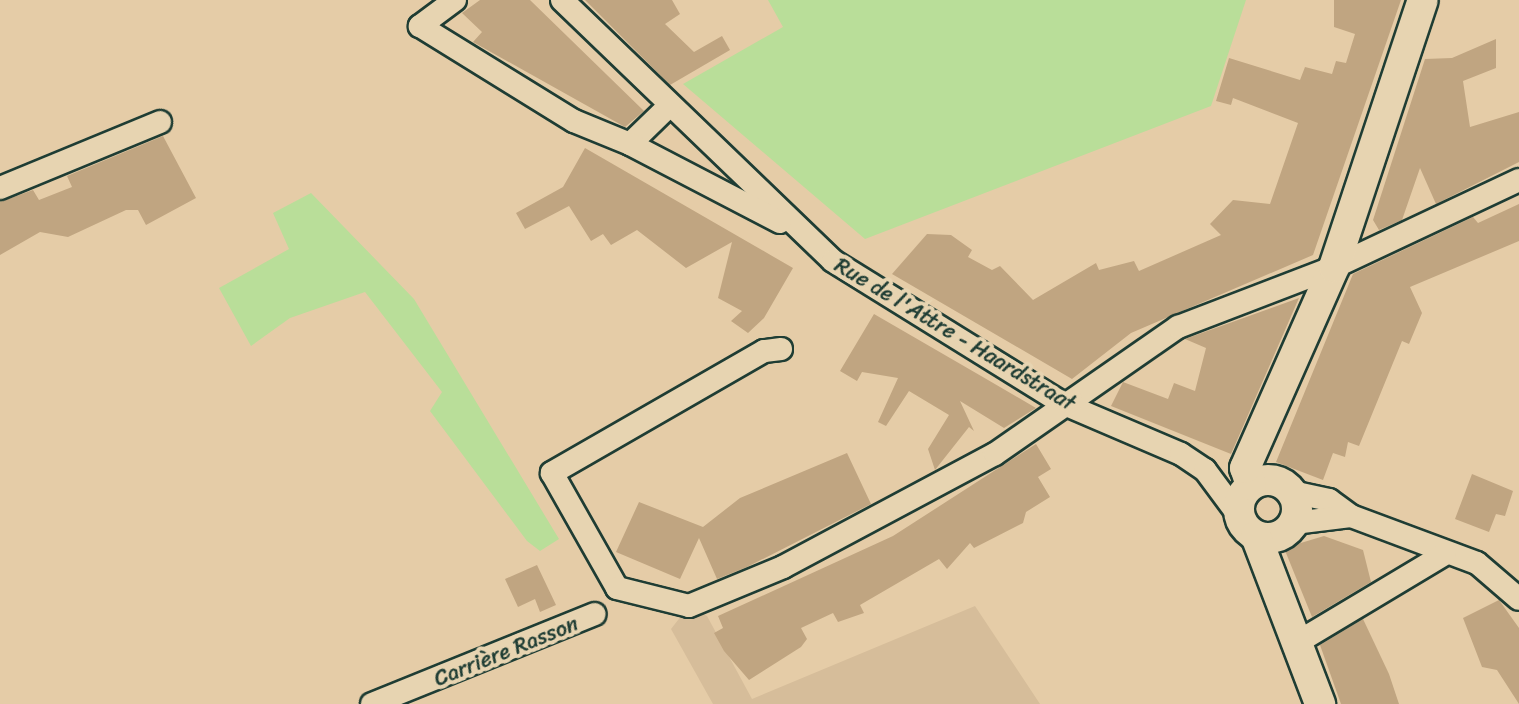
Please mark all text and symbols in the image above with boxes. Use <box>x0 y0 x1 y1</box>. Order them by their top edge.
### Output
street label: Rue de l'Attre - Haardstraat <box>830 251 1080 417</box>
street label: Carrière Rasson <box>430 610 582 692</box>

